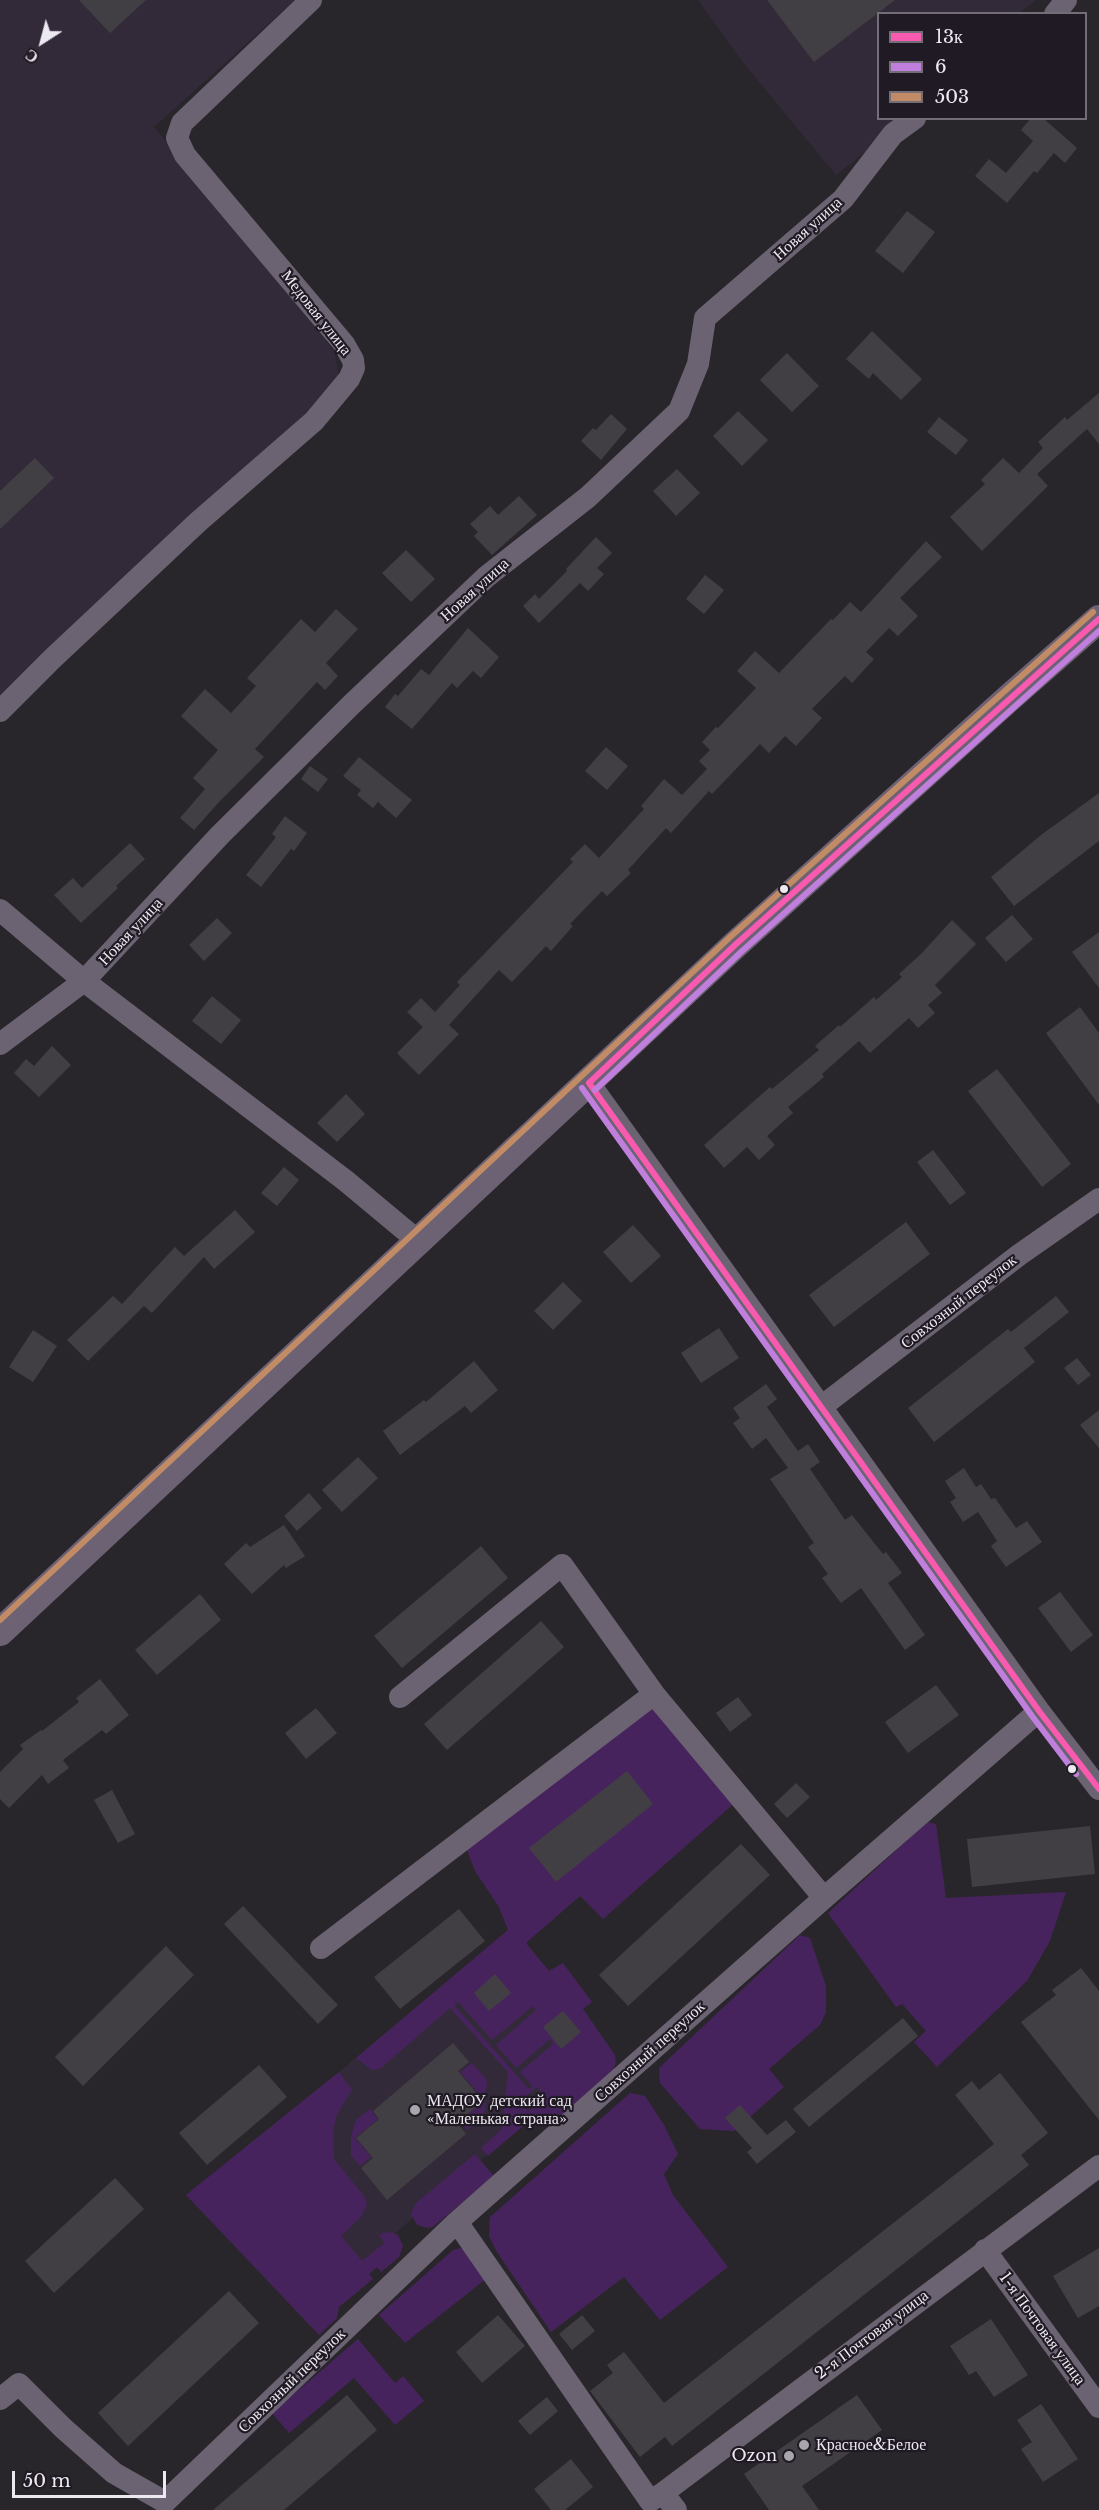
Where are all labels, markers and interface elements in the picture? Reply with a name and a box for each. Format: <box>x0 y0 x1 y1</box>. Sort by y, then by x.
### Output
north arrow <box>12 12 72 72</box>
legend <box>877 12 1087 120</box>
text: 13к <box>935 26 963 48</box>
text: С <box>21 45 42 68</box>
text: 6 <box>935 56 947 78</box>
text: 503 <box>935 86 969 108</box>
street label: Новая улица <box>770 193 846 265</box>
street label: Медовая улица <box>277 267 355 359</box>
street label: Новая улица <box>437 554 513 626</box>
unlabelled marker <box>778 883 790 895</box>
street label: Новая улица <box>95 894 167 970</box>
street label: Совхозный переулок <box>897 1251 1021 1353</box>
unlabelled marker <box>1066 1763 1078 1775</box>
street label: Совхозный переулок <box>591 1997 709 2107</box>
place label: МАДОУ детский сад «Маленькая страна» <box>427 2091 572 2129</box>
marker: МАДОУ детский сад «Маленькая страна» <box>408 2103 422 2117</box>
street label: 1-я Почтовая улица <box>995 2269 1089 2389</box>
street label: 2-я Почтовая улица <box>811 2286 933 2384</box>
street label: Совхозный переулок <box>234 2325 350 2437</box>
place label: Красное&Белое <box>816 2435 926 2455</box>
marker: Красное&Белое <box>797 2438 811 2452</box>
place label: Ozon <box>732 2446 777 2466</box>
marker: Ozon <box>782 2449 796 2463</box>
scale bar <box>15 2459 170 2497</box>
text: 50 m <box>23 2470 71 2492</box>

